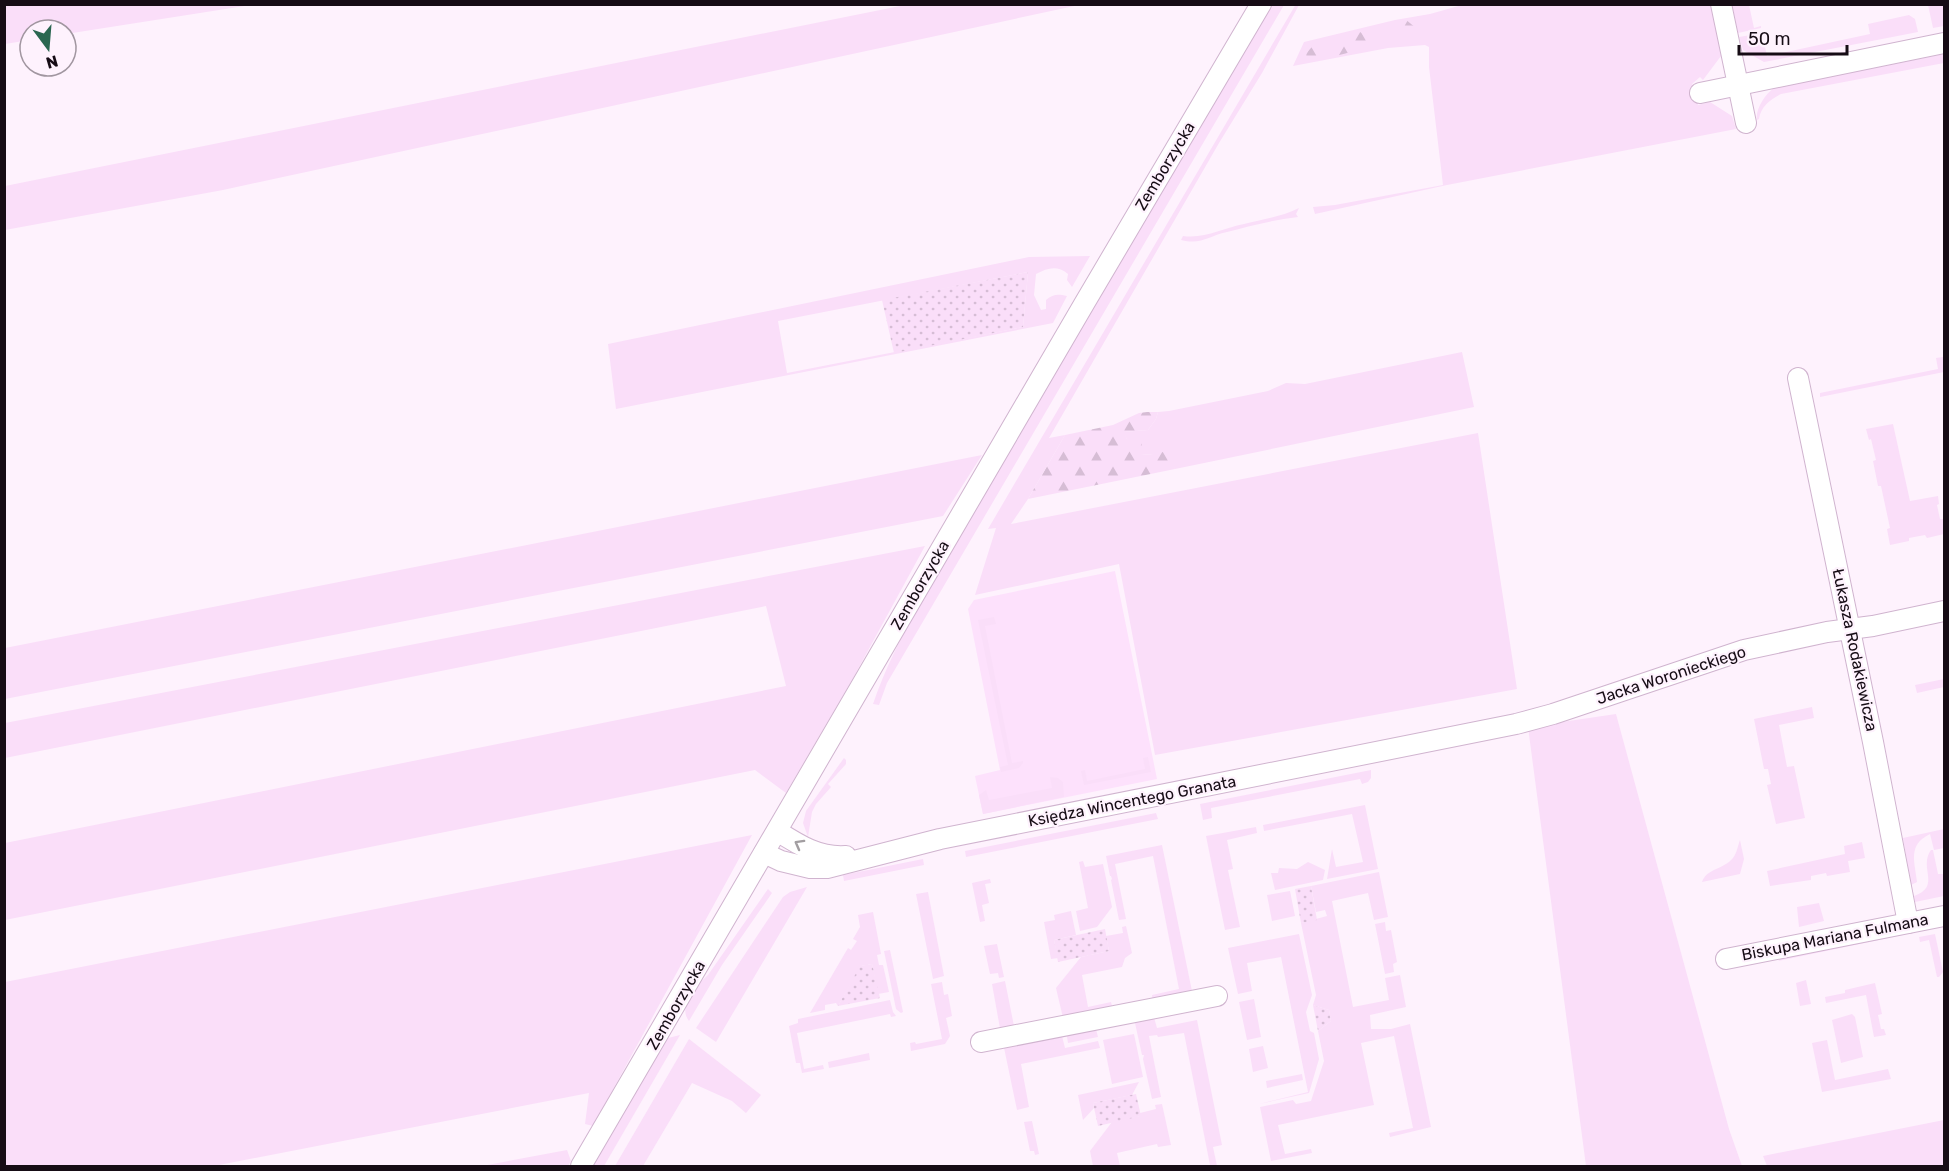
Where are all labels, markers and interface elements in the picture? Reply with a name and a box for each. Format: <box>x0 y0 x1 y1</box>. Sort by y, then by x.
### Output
north arrow <box>18 18 78 78</box>
scale bar <box>1739 18 1847 56</box>
text: 50 m <box>1748 28 1791 50</box>
text: N <box>44 51 60 73</box>
street label: Zemborzycka <box>1131 118 1199 214</box>
street label: Zemborzycka <box>887 537 953 633</box>
street label: Łukasza Rodakiewicza <box>1828 567 1882 733</box>
street label: Jacka Woronieckiego <box>1594 642 1748 708</box>
street label: Księdza Wincentego Granata <box>1026 771 1238 831</box>
one-way arrow <box>795 840 805 851</box>
street label: Biskupa Mariana Fulmana <box>1740 910 1930 964</box>
street label: Zemborzycka <box>643 957 709 1053</box>

